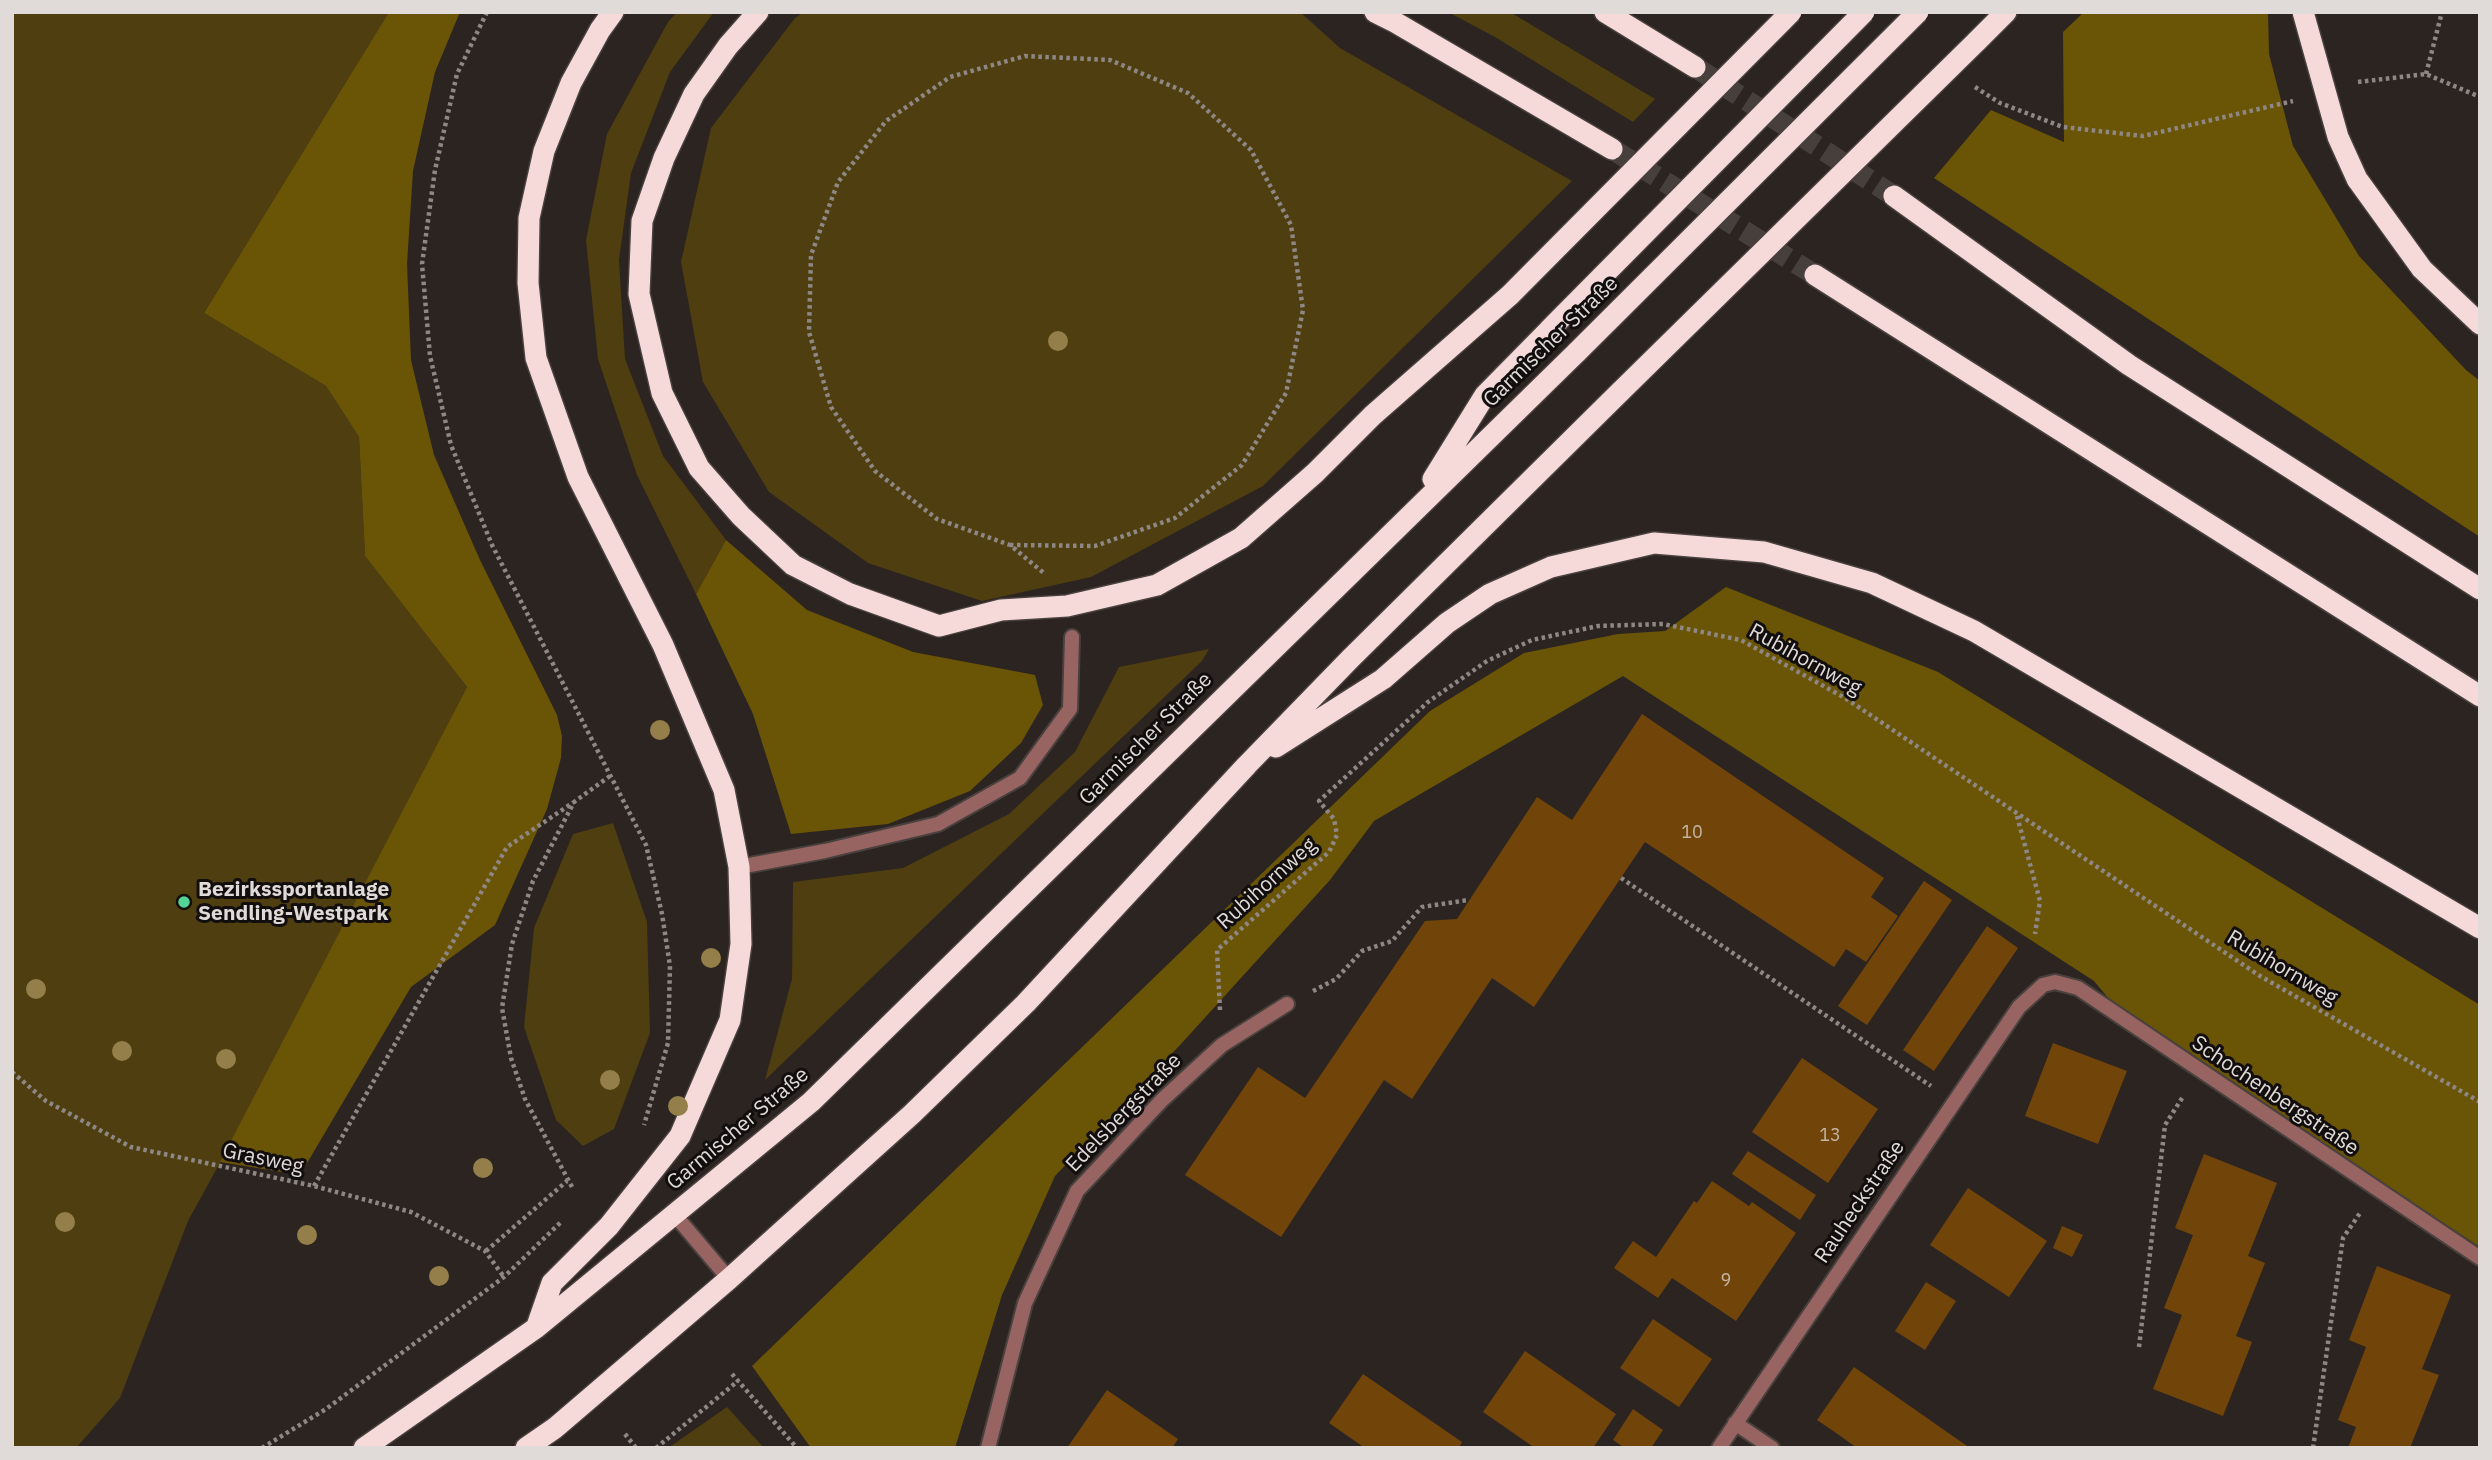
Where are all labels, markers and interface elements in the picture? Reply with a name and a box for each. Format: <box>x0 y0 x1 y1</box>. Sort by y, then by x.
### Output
street label: Garmischer Straße <box>1478 271 1624 413</box>
street label: Rubihornweg <box>1744 619 1866 701</box>
street label: Garmischer Straße <box>1074 667 1218 811</box>
house number: 10 <box>1681 822 1703 844</box>
street label: Rubihornweg <box>1212 833 1322 935</box>
place label: Bezirkssportanlage Sendling-Westpark <box>198 877 389 927</box>
marker: Bezirkssportanlage Sendling-Westpark <box>176 894 192 910</box>
street label: Rubihornweg <box>2222 925 2342 1011</box>
street label: Schochenbergstraße <box>2187 1031 2363 1161</box>
street label: Edelsbergstraße <box>1061 1049 1187 1177</box>
street label: Garmischer Straße <box>662 1062 814 1196</box>
house number: 13 <box>1819 1125 1841 1147</box>
street label: Rauheckstraße <box>1810 1136 1910 1268</box>
street label: Grasweg <box>220 1138 306 1180</box>
house number: 9 <box>1721 1270 1731 1292</box>

